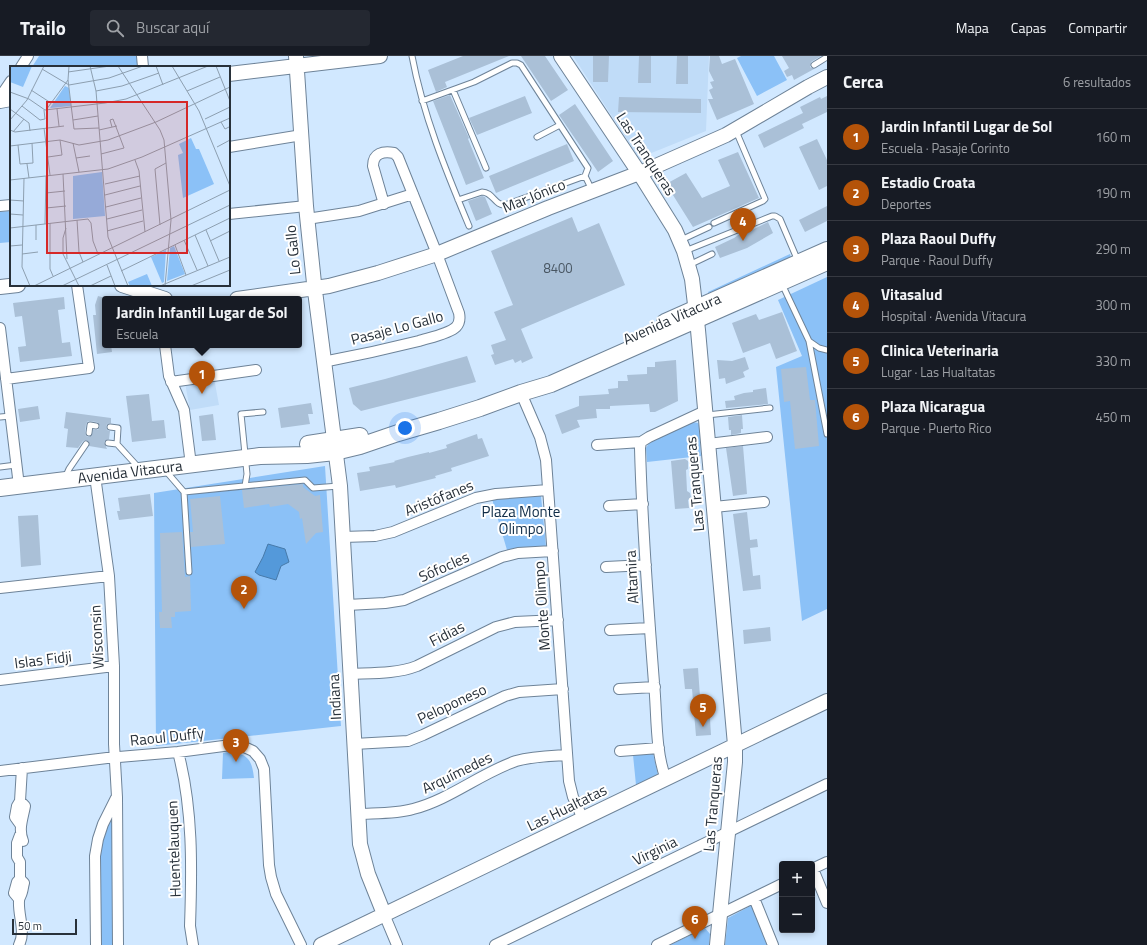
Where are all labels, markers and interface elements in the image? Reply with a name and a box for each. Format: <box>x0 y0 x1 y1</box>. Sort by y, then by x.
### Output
search box <box>90 10 370 46</box>
text: Trailo <box>20 13 66 42</box>
text: Buscar aquí <box>136 16 209 39</box>
icon: search <box>104 17 126 39</box>
text: Mapa <box>956 17 989 38</box>
text: Capas <box>1011 17 1046 38</box>
text: Compartir <box>1068 17 1127 38</box>
inset map <box>10 66 230 286</box>
text: Cerca <box>843 69 883 95</box>
text: 6 resultados <box>1063 72 1131 92</box>
street label: Las Tranqueras <box>611 107 682 200</box>
text: Jardin Infantil Lugar de Sol <box>881 115 1052 138</box>
text: 1 <box>852 127 860 147</box>
text: 160 m <box>1095 127 1131 147</box>
text: Escuela · Pasaje Corinto <box>881 138 1010 158</box>
text: Estadio Croata <box>881 171 975 194</box>
street label: Mar Jónico <box>499 172 569 219</box>
text: 2 <box>852 183 860 203</box>
text: 190 m <box>1095 183 1131 203</box>
text: Deportes <box>881 194 931 214</box>
pin: 4 <box>730 208 756 241</box>
street label: Lo Gallo <box>278 224 307 276</box>
text: Plaza Raoul Duffy <box>881 227 996 250</box>
text: 3 <box>852 239 860 259</box>
text: 290 m <box>1095 239 1131 259</box>
text: Parque · Raoul Duffy <box>881 250 993 270</box>
house number: 8400 <box>543 258 573 278</box>
text: Vitasalud <box>881 283 942 306</box>
street label: Avenida Vitacura <box>619 286 725 350</box>
text: 4 <box>852 295 860 315</box>
text: 300 m <box>1095 295 1131 315</box>
popup <box>102 296 302 348</box>
text: Jardin Infantil Lugar de Sol <box>116 301 288 324</box>
street label: Pasaje Lo Gallo <box>348 304 446 351</box>
text: Hospital · Avenida Vitacura <box>881 306 1026 326</box>
text: Escuela <box>116 324 158 344</box>
text: Clinica Veterinaria <box>881 339 999 362</box>
text: 5 <box>852 351 860 371</box>
text: 330 m <box>1095 351 1131 371</box>
pin: 1 <box>189 361 215 394</box>
text: Lugar · Las Hualtatas <box>881 362 995 382</box>
text: Plaza Nicaragua <box>881 395 985 418</box>
text: 6 <box>852 407 860 427</box>
text: 450 m <box>1095 407 1131 427</box>
your location <box>395 418 415 438</box>
text: Parque · Puerto Rico <box>881 418 992 438</box>
street label: Las Tranqueras <box>679 435 710 533</box>
street label: Avenida Vitacura <box>76 454 184 489</box>
street label: Aristófanes <box>401 473 477 522</box>
park label: Plaza Monte Olimpo <box>482 500 560 540</box>
street label: Sófocles <box>415 545 473 588</box>
street label: Altamira <box>619 549 644 604</box>
street label: Monte Olimpo <box>527 560 556 652</box>
pin: 2 <box>231 576 257 609</box>
street label: Wisconsin <box>83 604 110 670</box>
street label: Fidias <box>425 615 468 652</box>
street label: Islas Fidji <box>13 645 73 674</box>
street label: Indiana <box>322 673 347 721</box>
street label: Peloponeso <box>413 677 490 730</box>
pin: 5 <box>690 694 716 727</box>
street label: Raoul Duffy <box>129 721 205 752</box>
pin: 3 <box>223 729 249 762</box>
street label: Arquímedes <box>418 746 496 799</box>
street label: Las Tranqueras <box>697 755 728 853</box>
street label: Las Hualtatas <box>523 778 611 837</box>
street label: Huentelauquen <box>160 800 187 898</box>
street label: Virginia <box>629 830 681 871</box>
map controls <box>779 861 815 933</box>
button: + <box>779 861 815 897</box>
button: − <box>779 897 815 933</box>
pin: 6 <box>682 906 708 939</box>
scale bar <box>12 917 77 936</box>
text: 50 m <box>18 918 42 934</box>

